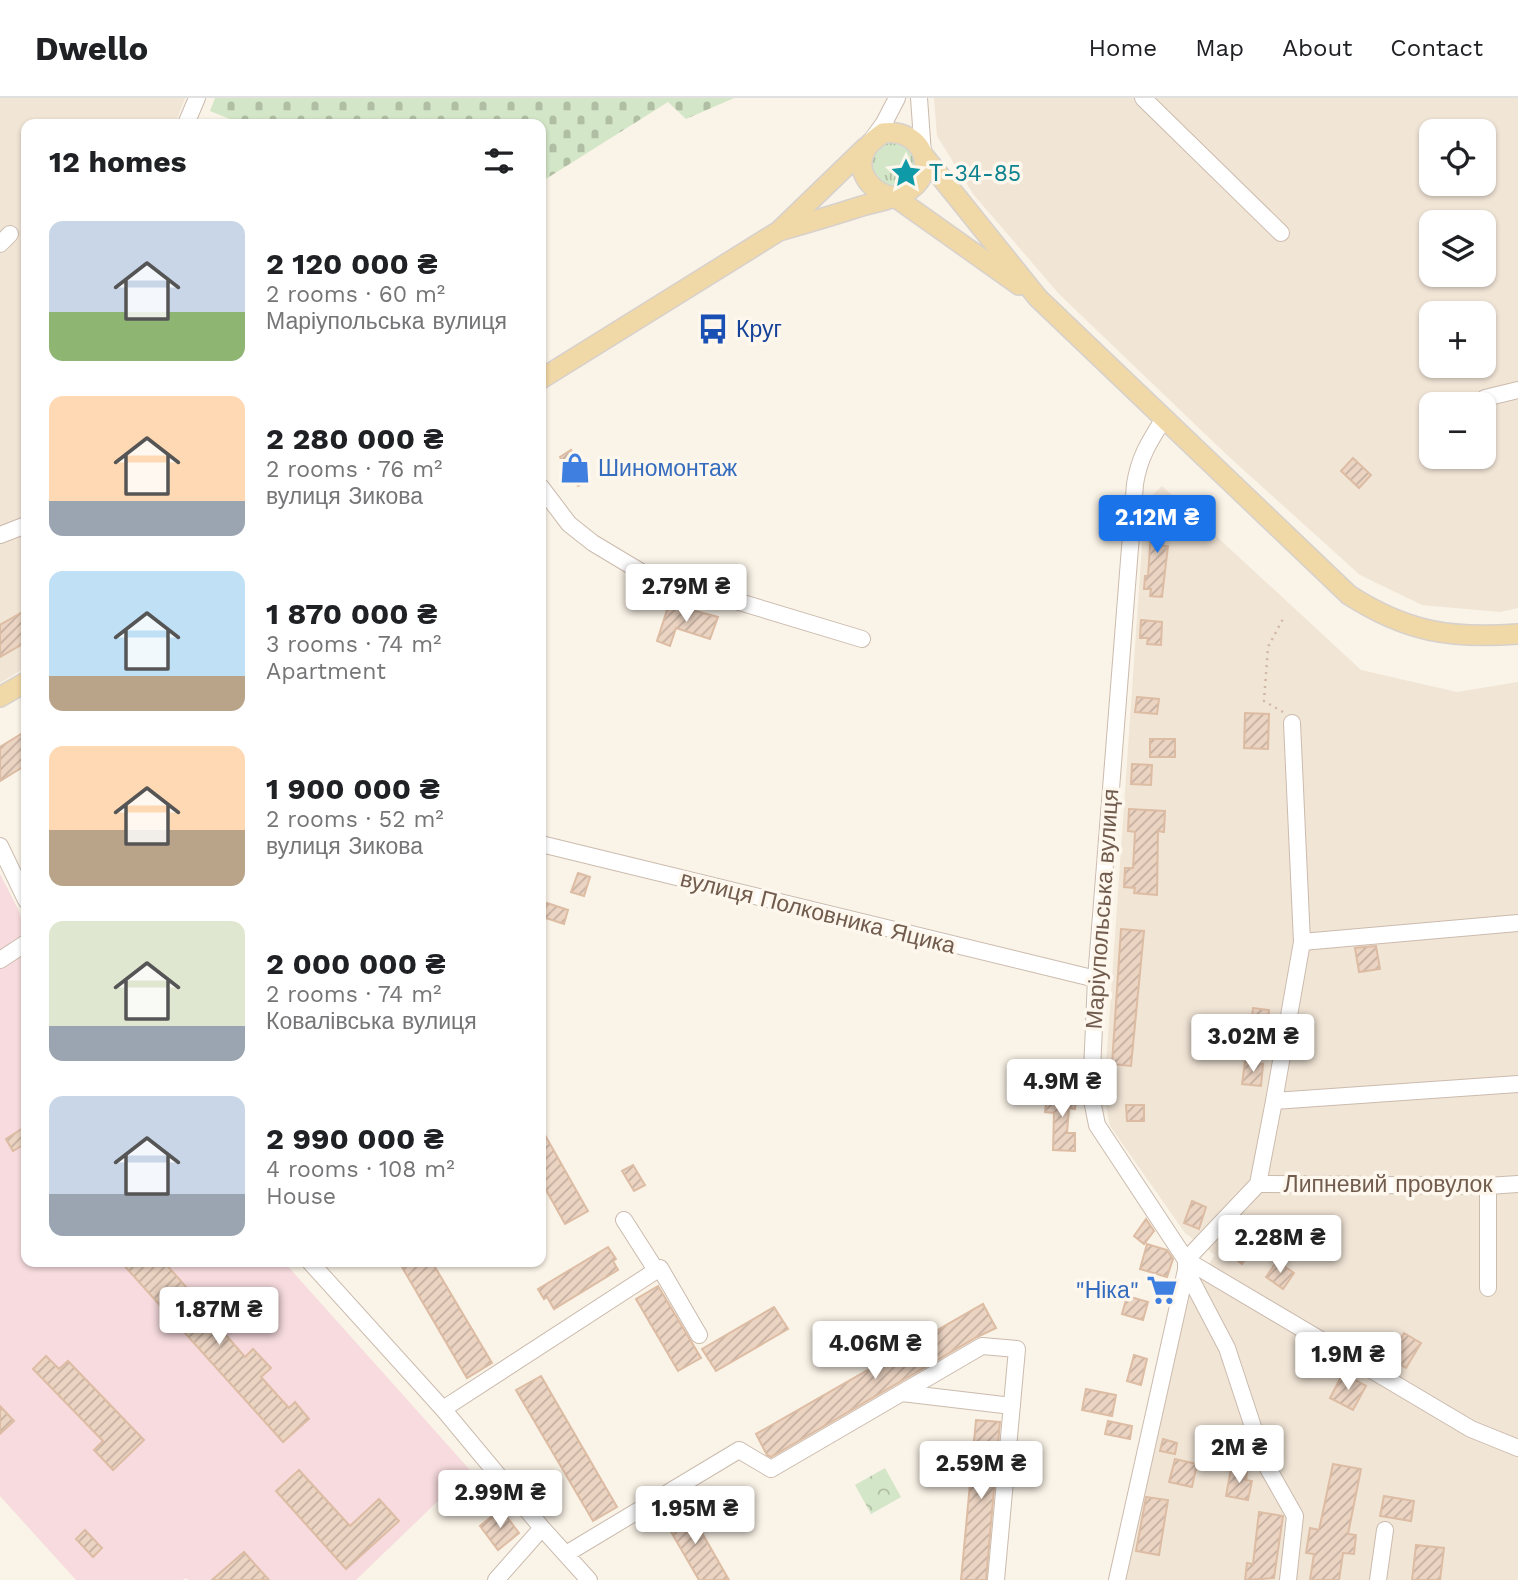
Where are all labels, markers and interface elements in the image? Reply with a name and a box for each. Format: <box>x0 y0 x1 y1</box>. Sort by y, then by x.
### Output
text: Dwello <box>35 29 148 68</box>
text: Home <box>1089 34 1157 62</box>
text: Map <box>1195 34 1244 62</box>
text: About <box>1282 34 1352 62</box>
text: Contact <box>1390 34 1483 62</box>
map controls <box>1419 119 1496 469</box>
button: locate <box>1419 119 1496 196</box>
icon: filters <box>480 142 518 180</box>
text: 12 homes <box>49 144 187 179</box>
place icon: Т-34-85 <box>889 156 923 190</box>
place label: Т-34-85 <box>929 160 1021 187</box>
button: layers <box>1419 210 1496 287</box>
text: 2 120 000 ₴ <box>266 246 437 281</box>
icon: home <box>105 249 189 333</box>
text: 2 rooms · 60 m² <box>266 281 445 308</box>
button: + <box>1419 301 1496 378</box>
text: Маріупольська вулиця <box>266 308 507 335</box>
bus stop icon: Круг <box>696 312 730 346</box>
place label: Круг <box>736 316 782 343</box>
button: − <box>1419 392 1496 469</box>
text: 2 280 000 ₴ <box>266 421 444 456</box>
icon: home <box>105 424 189 508</box>
shop icon: Шиномонтаж <box>558 451 592 485</box>
place label: Шиномонтаж <box>598 455 738 482</box>
text: 2 rooms · 76 m² <box>266 456 442 483</box>
text: вулиця Зикова <box>266 483 423 510</box>
pin: 2.12M ₴ <box>1092 496 1222 555</box>
text: 2.12M ₴ <box>1115 504 1199 531</box>
pin: 2.79M ₴ <box>621 564 751 624</box>
text: 2.79M ₴ <box>642 573 730 600</box>
text: 1 870 000 ₴ <box>266 596 437 631</box>
icon: home <box>105 599 189 683</box>
text: 3 rooms · 74 m² <box>266 631 441 658</box>
text: Apartment <box>266 658 386 685</box>
text: 1 900 000 ₴ <box>266 771 440 806</box>
icon: home <box>105 774 189 858</box>
street label: Маріупольська вулиця <box>1081 788 1124 1030</box>
text: 2 rooms · 52 m² <box>266 806 444 833</box>
text: вулиця Зикова <box>266 833 423 860</box>
street label: вулиця Полковника Яцика <box>677 865 959 960</box>
text: 2 000 000 ₴ <box>266 946 446 981</box>
icon: home <box>105 949 189 1033</box>
text: 2 rooms · 74 m² <box>266 981 441 1008</box>
text: Ковалівська вулиця <box>266 1008 477 1035</box>
pin: 3.02M ₴ <box>1188 1014 1318 1074</box>
text: 3.02M ₴ <box>1207 1023 1299 1050</box>
pin: 4.9M ₴ <box>1005 1060 1119 1119</box>
text: 4.9M ₴ <box>1023 1068 1101 1095</box>
text: 2 990 000 ₴ <box>266 1121 444 1156</box>
icon: home <box>105 1124 189 1208</box>
text: 4 rooms · 108 m² <box>266 1156 455 1183</box>
street label: Липневий провулок <box>1284 1171 1493 1198</box>
text: House <box>266 1183 336 1210</box>
pin: 2.28M ₴ <box>1215 1216 1345 1275</box>
text: 2.28M ₴ <box>1234 1224 1326 1251</box>
supermarket icon: "Ніка" <box>1145 1273 1179 1307</box>
place label: "Ніка" <box>1075 1277 1139 1304</box>
pin: 1.87M ₴ <box>154 1288 284 1347</box>
text: 1.87M ₴ <box>175 1296 263 1323</box>
pin: 4.06M ₴ <box>810 1322 940 1381</box>
text: 4.06M ₴ <box>828 1330 922 1357</box>
pin: 1.9M ₴ <box>1291 1332 1405 1392</box>
text: 1.9M ₴ <box>1311 1341 1385 1368</box>
pin: 2M ₴ <box>1198 1426 1280 1485</box>
text: 2M ₴ <box>1211 1434 1267 1461</box>
pin: 2.59M ₴ <box>916 1442 1046 1501</box>
text: 2.59M ₴ <box>936 1450 1026 1477</box>
pin: 2.99M ₴ <box>435 1470 565 1530</box>
text: 2.99M ₴ <box>454 1479 546 1506</box>
pin: 1.95M ₴ <box>630 1486 760 1546</box>
text: 1.95M ₴ <box>652 1495 738 1522</box>

